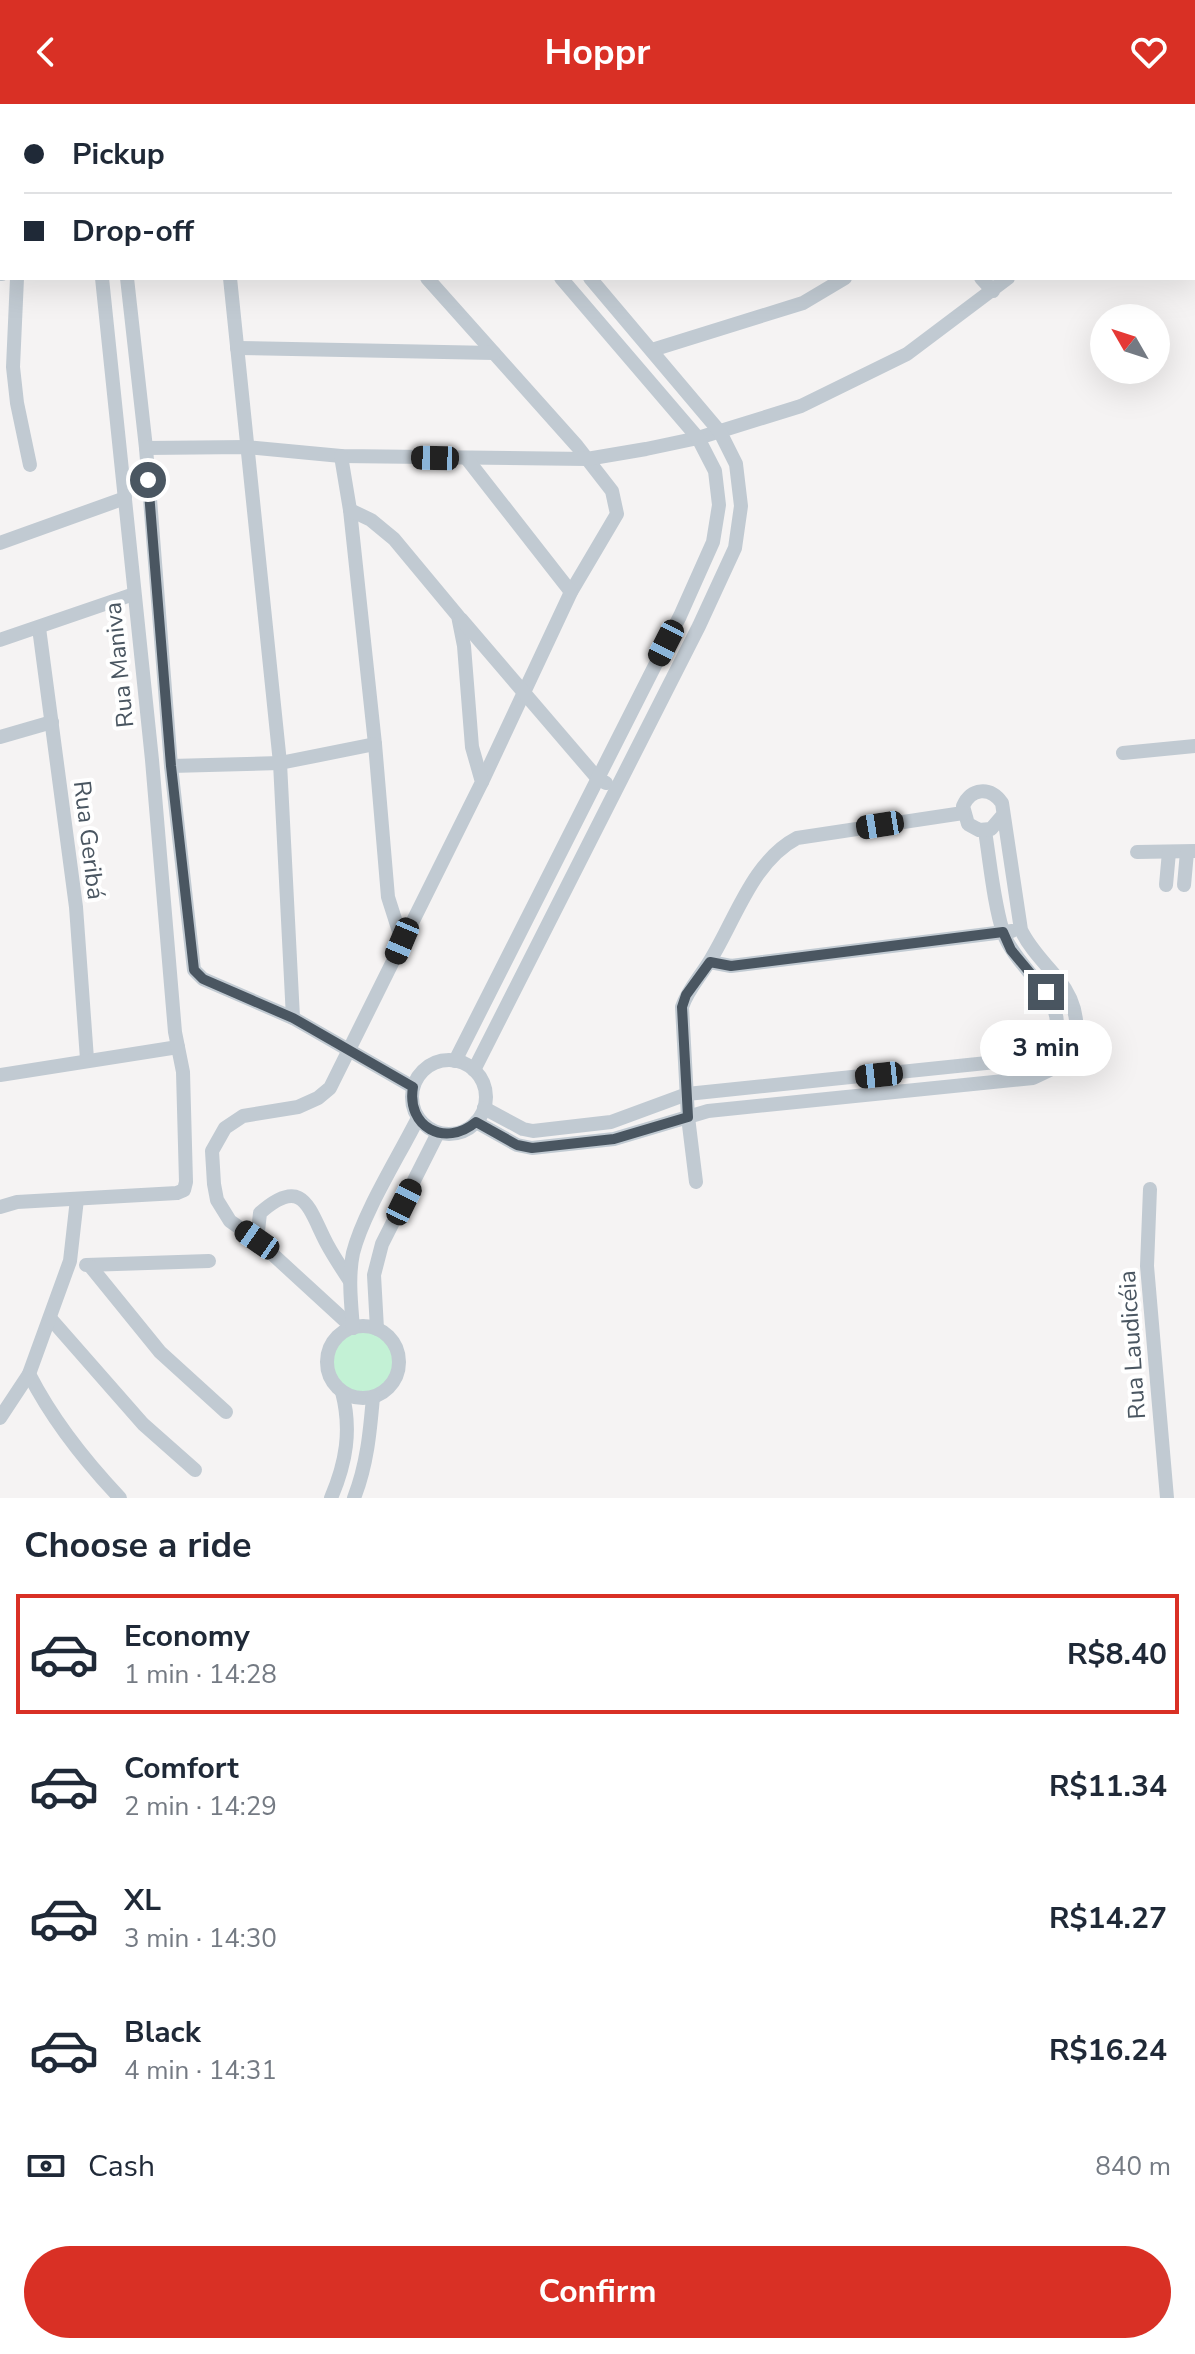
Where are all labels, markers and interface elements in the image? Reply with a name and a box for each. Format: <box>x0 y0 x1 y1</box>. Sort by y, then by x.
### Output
text: Hoppr <box>545 28 650 77</box>
icon: back <box>24 30 68 74</box>
icon: heart <box>1127 30 1171 74</box>
text: Pickup <box>72 134 165 175</box>
text: Drop-off <box>72 211 194 252</box>
north arrow <box>1090 304 1170 384</box>
map controls <box>1090 304 1170 384</box>
car <box>411 446 459 470</box>
route start <box>130 462 166 498</box>
street label: Rua Maniva <box>97 601 141 729</box>
car <box>644 616 688 670</box>
street label: Rua Geribá <box>66 779 112 901</box>
car <box>854 809 906 841</box>
car <box>382 914 422 968</box>
route end <box>1028 974 1064 1010</box>
callout: 3 min <box>980 1020 1112 1076</box>
text: 3 min <box>1012 1030 1080 1065</box>
car <box>854 1061 904 1089</box>
car <box>383 1175 425 1229</box>
car <box>230 1216 284 1264</box>
street label: Rua Laudicéia <box>1111 1270 1153 1420</box>
text: Choose a ride <box>24 1521 252 1570</box>
text: Economy <box>124 1616 250 1657</box>
icon: car <box>28 1618 100 1690</box>
text: R$8.40 <box>1067 1634 1167 1675</box>
text: 1 min · 14:28 <box>124 1657 277 1692</box>
text: Comfort <box>124 1748 239 1789</box>
icon: car <box>28 1750 100 1822</box>
text: R$11.34 <box>1049 1766 1167 1807</box>
text: 2 min · 14:29 <box>124 1789 277 1824</box>
text: XL <box>124 1880 161 1921</box>
icon: car <box>28 1882 100 1954</box>
text: R$14.27 <box>1049 1898 1167 1939</box>
text: 3 min · 14:30 <box>124 1921 277 1956</box>
text: Black <box>124 2012 201 2053</box>
icon: car <box>28 2014 100 2086</box>
text: R$16.24 <box>1049 2030 1167 2071</box>
text: 4 min · 14:31 <box>124 2053 277 2088</box>
icon: cash <box>24 2144 68 2188</box>
text: Cash <box>88 2146 155 2187</box>
text: 840 m <box>1095 2149 1171 2184</box>
button: Confirm <box>24 2246 1171 2338</box>

